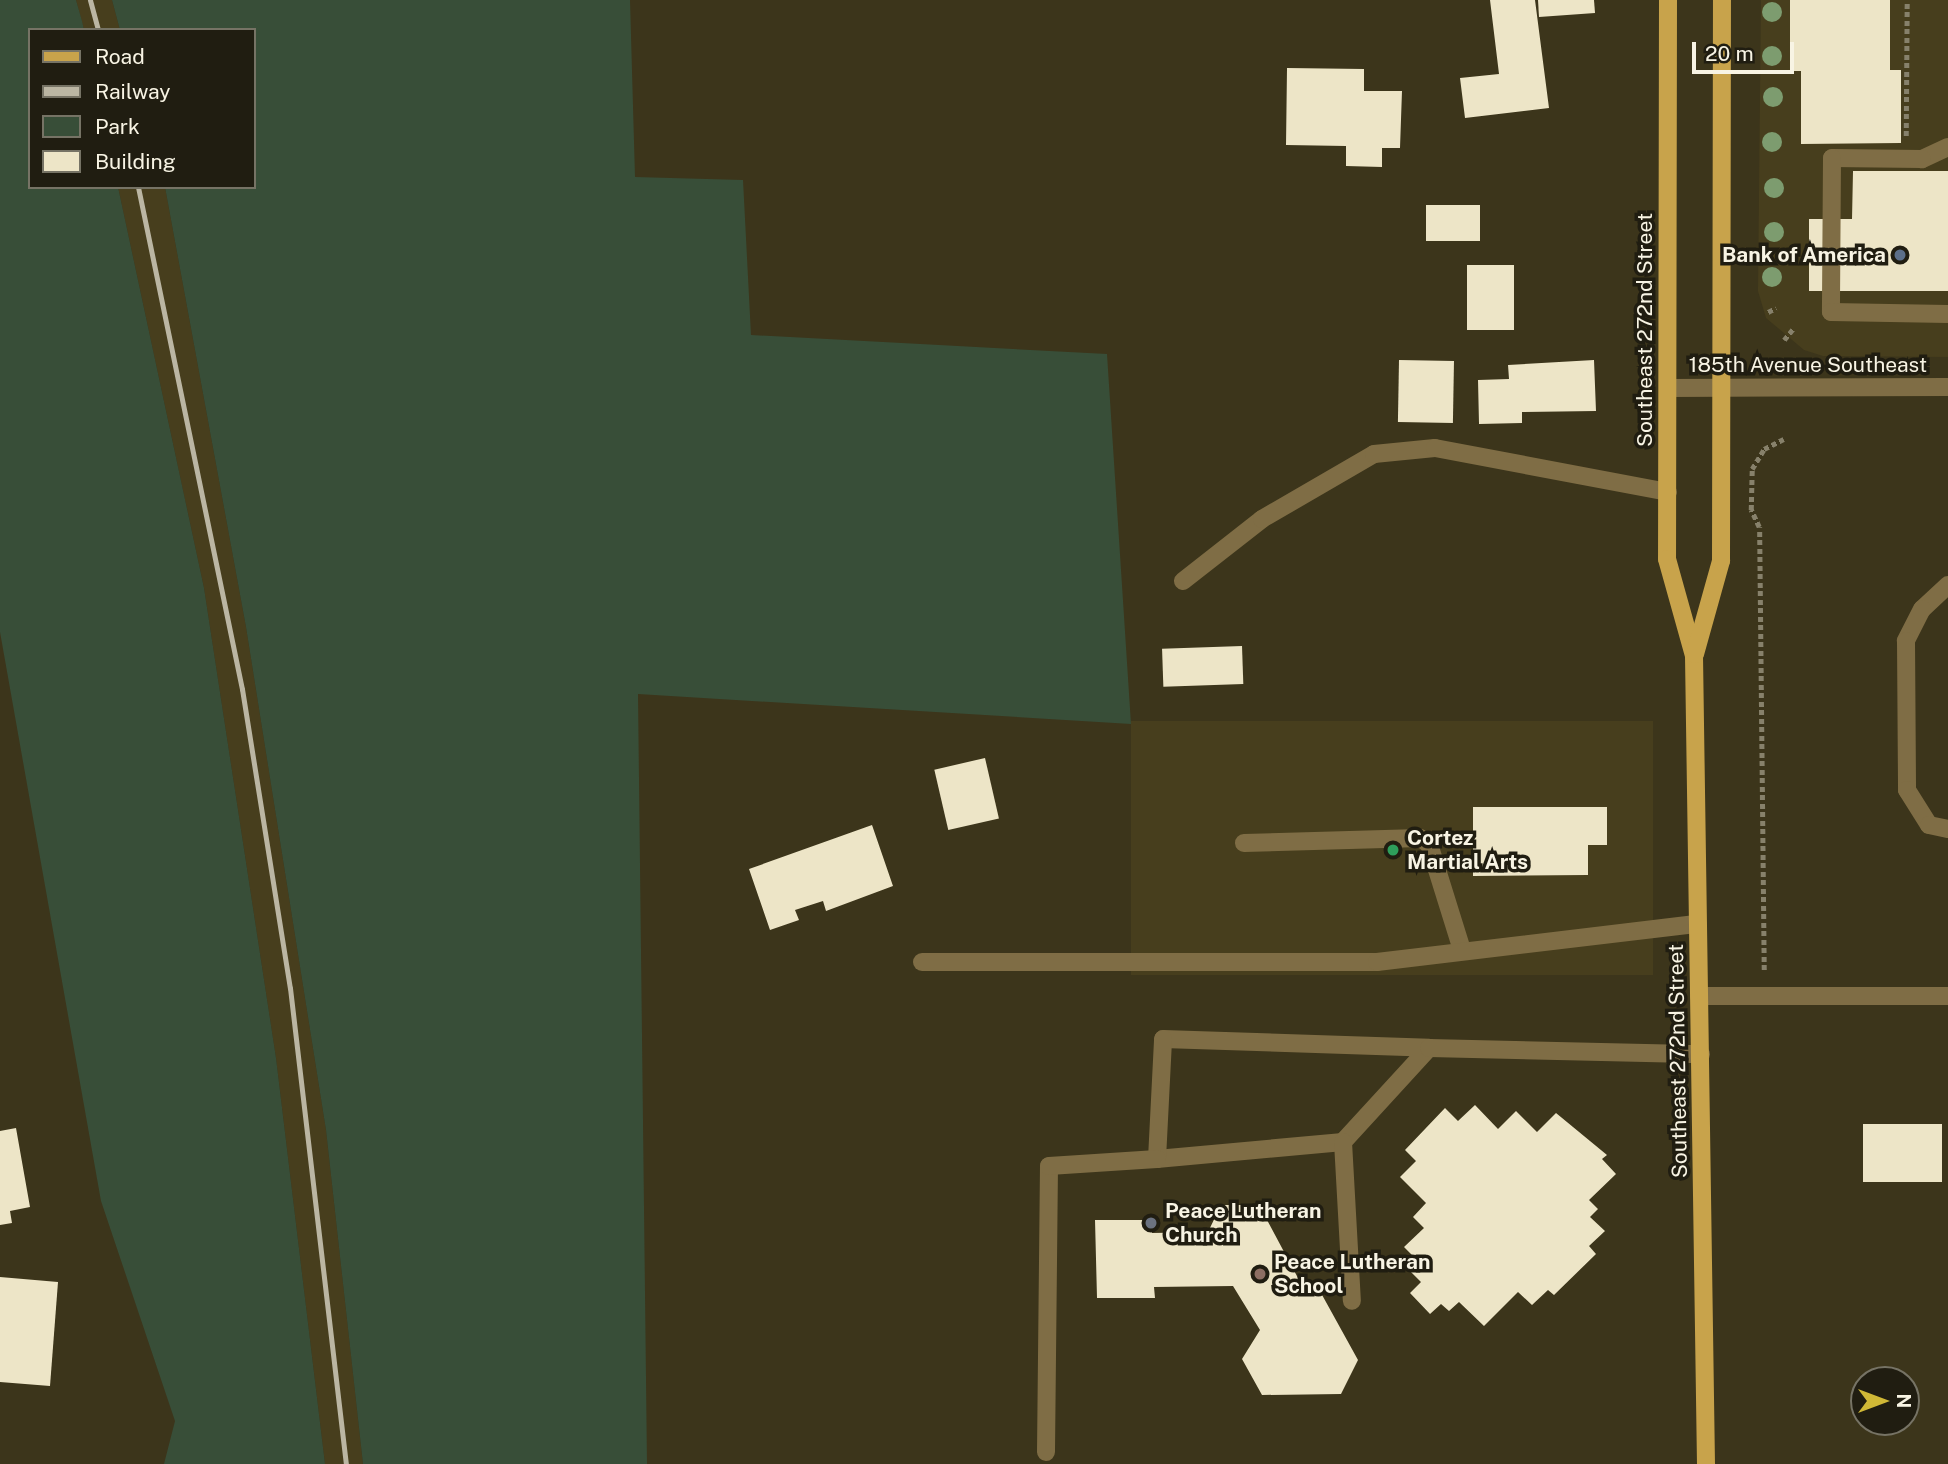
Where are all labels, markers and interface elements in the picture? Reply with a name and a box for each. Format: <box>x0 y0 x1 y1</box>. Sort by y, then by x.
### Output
legend <box>28 28 256 189</box>
scale bar <box>1696 28 1798 72</box>
text: 20 m <box>1705 41 1754 66</box>
text: Road <box>95 44 145 69</box>
text: Railway <box>95 79 171 104</box>
text: Park <box>95 114 140 139</box>
text: Building <box>95 149 176 174</box>
street label: Southeast 272nd Street <box>1632 213 1658 447</box>
place label: Bank of America <box>1722 242 1886 268</box>
marker: Bank of America <box>1892 247 1908 263</box>
street label: 185th Avenue Southeast <box>1689 352 1927 378</box>
place label: Cortez Martial Arts <box>1407 825 1528 875</box>
marker: Cortez Martial Arts <box>1385 842 1401 858</box>
street label: Southeast 272nd Street <box>1663 944 1693 1178</box>
place label: Peace Lutheran Church <box>1165 1198 1321 1248</box>
marker: Peace Lutheran Church <box>1143 1215 1159 1231</box>
place label: Peace Lutheran School <box>1274 1249 1430 1299</box>
marker: Peace Lutheran School <box>1252 1266 1268 1282</box>
north arrow <box>1850 1366 1920 1436</box>
text: N <box>1893 1394 1915 1408</box>

